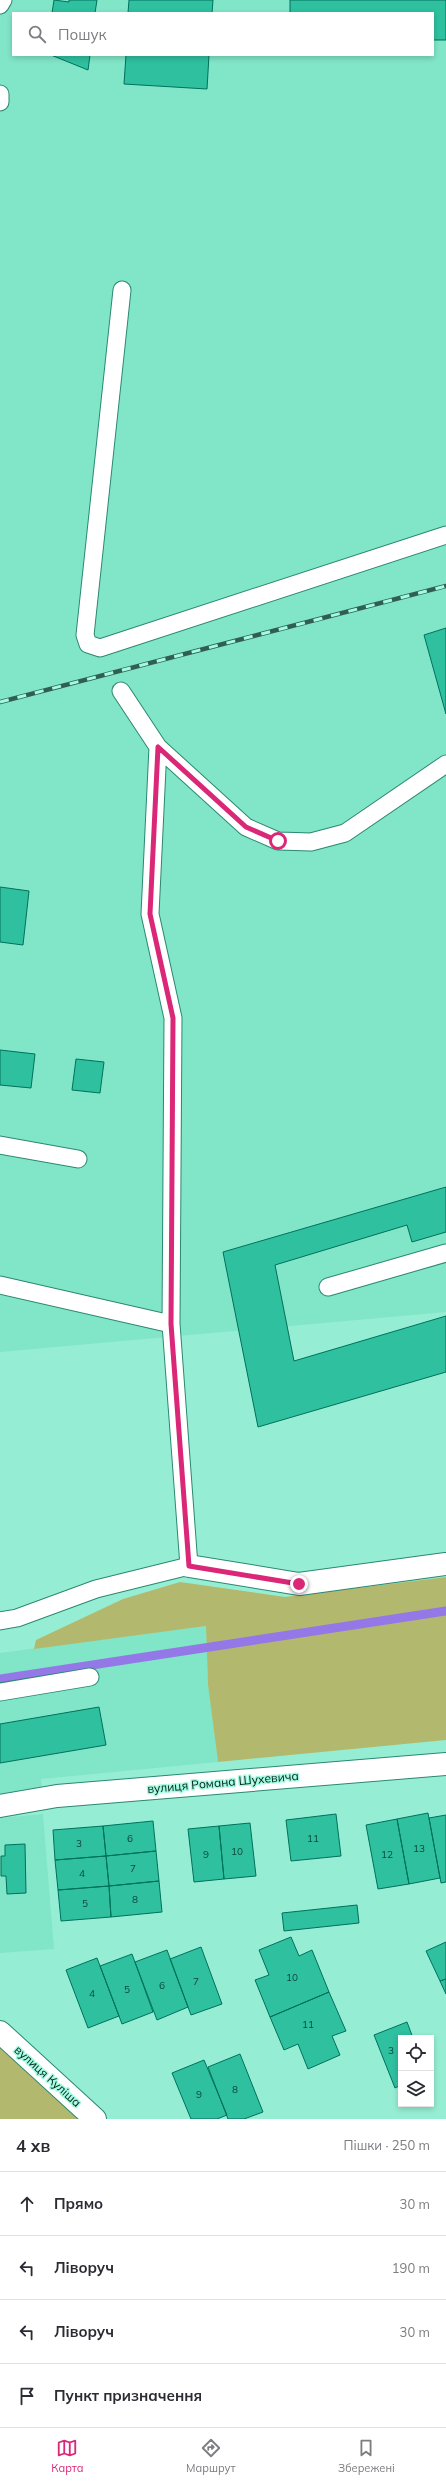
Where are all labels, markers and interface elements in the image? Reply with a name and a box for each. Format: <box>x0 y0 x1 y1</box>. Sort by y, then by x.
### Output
search box <box>12 12 434 56</box>
icon: search <box>26 23 48 45</box>
text: Пошук <box>58 25 107 44</box>
route start <box>269 832 287 850</box>
route end <box>290 1575 308 1593</box>
street label: вулиця Романа Шухевича <box>147 1768 299 1796</box>
house number: 6 <box>127 1832 133 1845</box>
house number: 11 <box>307 1832 319 1845</box>
house number: 3 <box>76 1837 82 1850</box>
house number: 13 <box>413 1842 425 1855</box>
house number: 10 <box>231 1845 243 1858</box>
house number: 9 <box>203 1848 209 1861</box>
house number: 12 <box>381 1848 393 1861</box>
house number: 7 <box>130 1862 136 1875</box>
house number: 4 <box>79 1867 85 1880</box>
house number: 8 <box>132 1893 138 1906</box>
house number: 5 <box>82 1897 88 1910</box>
house number: 10 <box>286 1971 298 1984</box>
house number: 7 <box>193 1975 199 1988</box>
house number: 6 <box>159 1979 165 1992</box>
house number: 5 <box>124 1983 130 1996</box>
house number: 4 <box>89 1987 95 2000</box>
house number: 11 <box>302 2018 314 2031</box>
map controls <box>398 2035 434 2107</box>
button: locate <box>398 2035 434 2071</box>
street label: вулиця Куліша <box>11 2042 85 2110</box>
house number: 3 <box>388 2044 394 2057</box>
button: layers <box>398 2071 434 2107</box>
house number: 8 <box>232 2083 238 2096</box>
house number: 9 <box>196 2088 202 2101</box>
text: 4 хв <box>16 2135 50 2156</box>
text: Пішки · 250 m <box>343 2137 430 2153</box>
icon: ahead <box>16 2193 38 2215</box>
text: Прямо <box>54 2194 103 2213</box>
text: 30 m <box>400 2196 430 2212</box>
icon: left <box>16 2257 38 2279</box>
text: Ліворуч <box>54 2258 114 2277</box>
text: 190 m <box>392 2260 430 2276</box>
icon: left <box>16 2321 38 2343</box>
text: Ліворуч <box>54 2322 114 2341</box>
text: 30 m <box>400 2324 430 2340</box>
icon: arrive <box>16 2385 38 2407</box>
text: Пункт призначення <box>54 2386 202 2405</box>
tab: Карта <box>51 2437 84 2475</box>
tab: Маршрут <box>186 2437 236 2475</box>
tab: Збережені <box>338 2437 395 2475</box>

